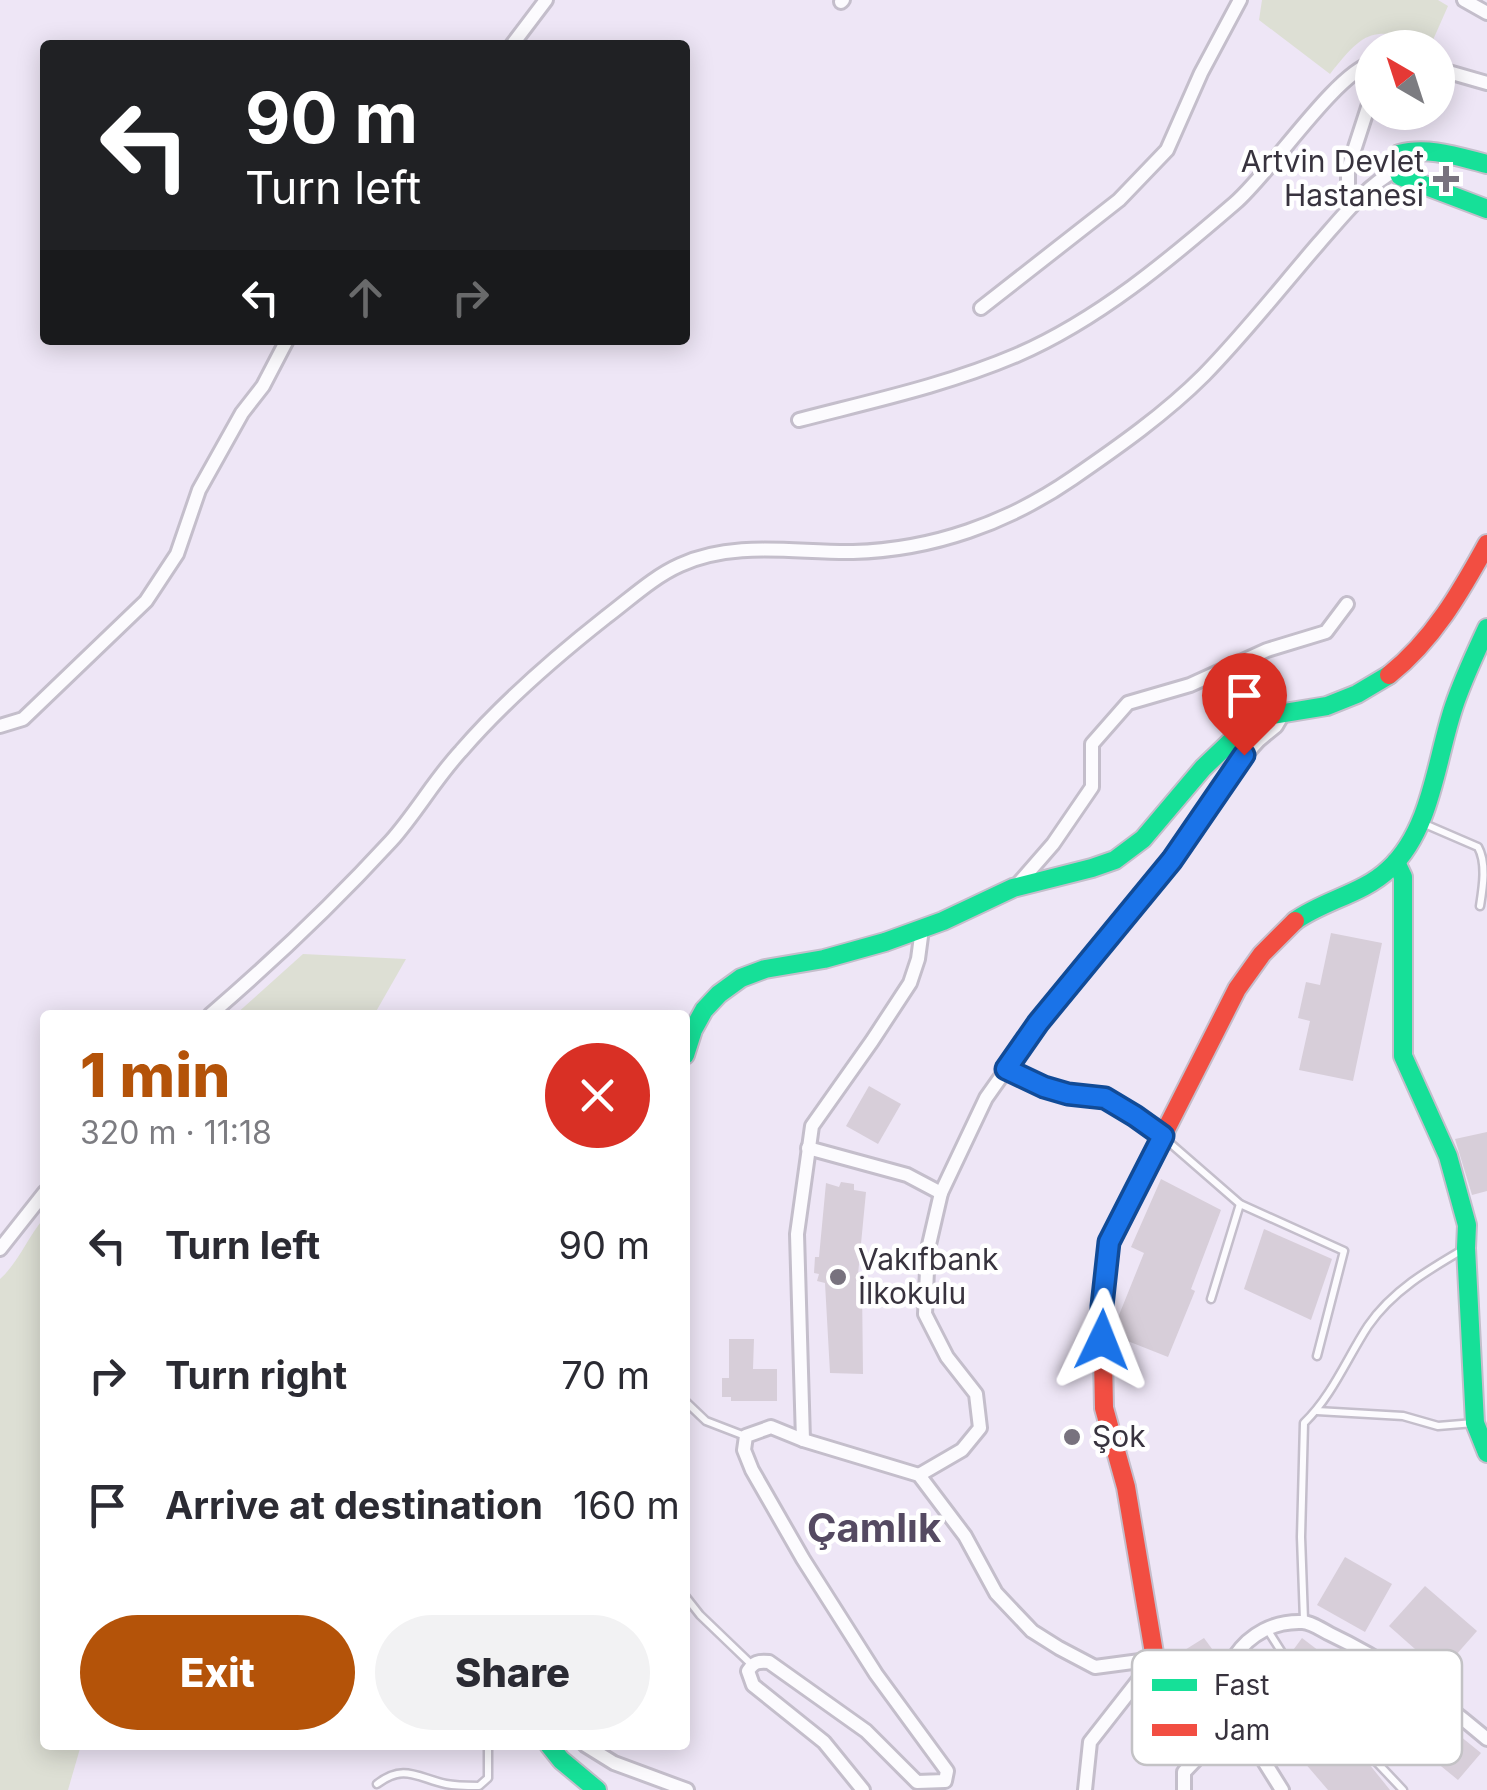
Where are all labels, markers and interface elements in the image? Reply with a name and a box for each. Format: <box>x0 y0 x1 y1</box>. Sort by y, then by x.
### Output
north arrow <box>1355 30 1455 130</box>
map controls <box>1355 30 1455 130</box>
text: 90 m <box>245 75 418 160</box>
icon: left <box>80 80 210 210</box>
place label: Artvin Devlet Hastanesi <box>1241 143 1424 213</box>
text: Turn left <box>245 160 421 215</box>
marker: Artvin Devlet Hastanesi <box>1433 166 1459 192</box>
icon: left <box>233 270 288 325</box>
icon: ahead <box>338 270 393 325</box>
icon: right <box>443 270 498 325</box>
pin <box>1202 653 1287 756</box>
icon: arrive <box>1217 668 1272 723</box>
text: 1 min <box>80 1039 230 1111</box>
button: close <box>545 1043 650 1148</box>
text: 320 m · 11:18 <box>80 1113 272 1152</box>
icon: left <box>80 1218 135 1273</box>
text: Turn left <box>165 1222 320 1268</box>
text: 90 m <box>558 1222 650 1268</box>
place label: Vakıfbank İlkokulu <box>858 1241 999 1311</box>
marker: Vakıfbank İlkokulu <box>827 1266 849 1288</box>
position arrow <box>1050 1288 1154 1392</box>
icon: right <box>80 1348 135 1403</box>
text: Turn right <box>165 1352 347 1398</box>
text: 70 m <box>561 1352 650 1398</box>
place label: Şok <box>1092 1418 1146 1454</box>
marker: Şok <box>1061 1426 1083 1448</box>
icon: arrive <box>80 1478 135 1533</box>
text: Arrive at destination <box>165 1482 543 1528</box>
text: 160 m <box>573 1482 680 1528</box>
district label: Çamlık <box>807 1503 942 1552</box>
button: Exit <box>80 1615 355 1730</box>
button: Share <box>375 1615 650 1730</box>
legend <box>1132 1650 1462 1765</box>
text: Fast <box>1214 1668 1270 1702</box>
text: Jam <box>1214 1713 1270 1747</box>

